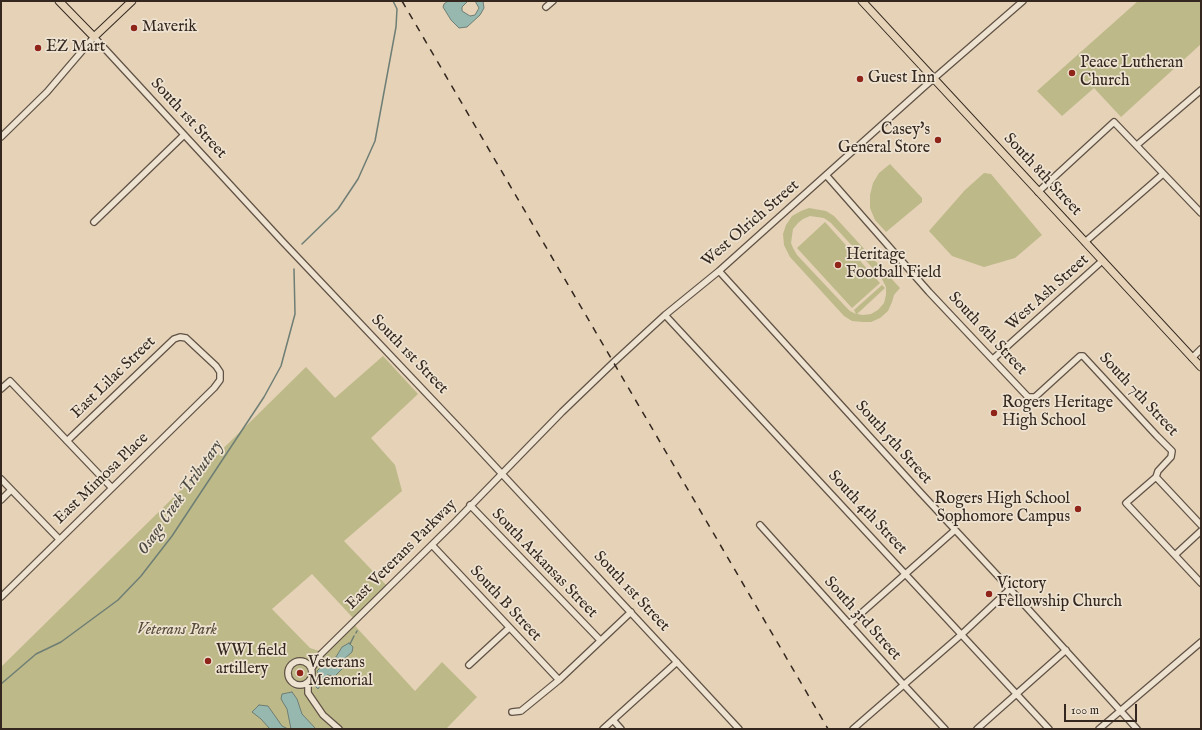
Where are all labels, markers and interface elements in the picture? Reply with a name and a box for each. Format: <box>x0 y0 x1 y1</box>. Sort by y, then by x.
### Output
place label: Maverik <box>142 18 197 38</box>
marker: Maverik <box>129 23 139 33</box>
place label: EZ Mart <box>46 38 105 58</box>
marker: EZ Mart <box>33 43 43 53</box>
place label: Peace Lutheran Church <box>1080 54 1183 92</box>
marker: Peace Lutheran Church <box>1067 68 1077 78</box>
place label: Guest Inn <box>868 69 935 89</box>
marker: Guest Inn <box>855 74 865 84</box>
street label: South 1st Street <box>146 75 230 163</box>
place label: Casey's General Store <box>838 121 930 159</box>
street label: South 8th Street <box>999 130 1085 220</box>
marker: Casey's General Store <box>933 135 943 145</box>
street label: West Olrich Street <box>698 176 804 272</box>
place label: Heritage Football Field <box>846 246 941 284</box>
street label: West Ash Street <box>1003 251 1093 335</box>
marker: Heritage Football Field <box>833 260 843 270</box>
street label: South 6th Street <box>944 288 1030 380</box>
street label: South 1st Street <box>366 311 452 399</box>
street label: East Lilac Street <box>68 333 160 423</box>
street label: South 7th Street <box>1094 349 1182 441</box>
place label: Rogers Heritage High School <box>1002 394 1113 432</box>
street label: South 5th Street <box>851 397 935 489</box>
marker: Rogers Heritage High School <box>989 408 999 418</box>
street label: East Mimosa Place <box>51 429 153 529</box>
water label: Osage Creek Tributary <box>134 437 228 559</box>
street label: South 4th Street <box>823 467 911 559</box>
place label: Rogers High School Sophomore Campus <box>934 490 1070 528</box>
street label: East Veterans Parkway <box>343 496 461 614</box>
marker: Rogers High School Sophomore Campus <box>1073 504 1083 514</box>
street label: South Arkansas Street <box>487 505 601 623</box>
street label: South 1st Street <box>589 548 673 636</box>
street label: South B Street <box>465 562 545 646</box>
street label: South 3rd Street <box>819 573 905 665</box>
place label: Victory Fellowship Church <box>997 575 1122 613</box>
marker: Victory Fellowship Church <box>984 589 994 599</box>
park label: Veterans Park <box>137 621 217 641</box>
place label: WWI field artillery <box>216 642 286 680</box>
place label: Veterans Memorial <box>308 654 373 692</box>
marker: WWI field artillery <box>203 656 213 666</box>
marker: Veterans Memorial <box>295 668 305 678</box>
scale bar <box>1066 696 1139 722</box>
text: 100 m <box>1071 703 1099 718</box>

